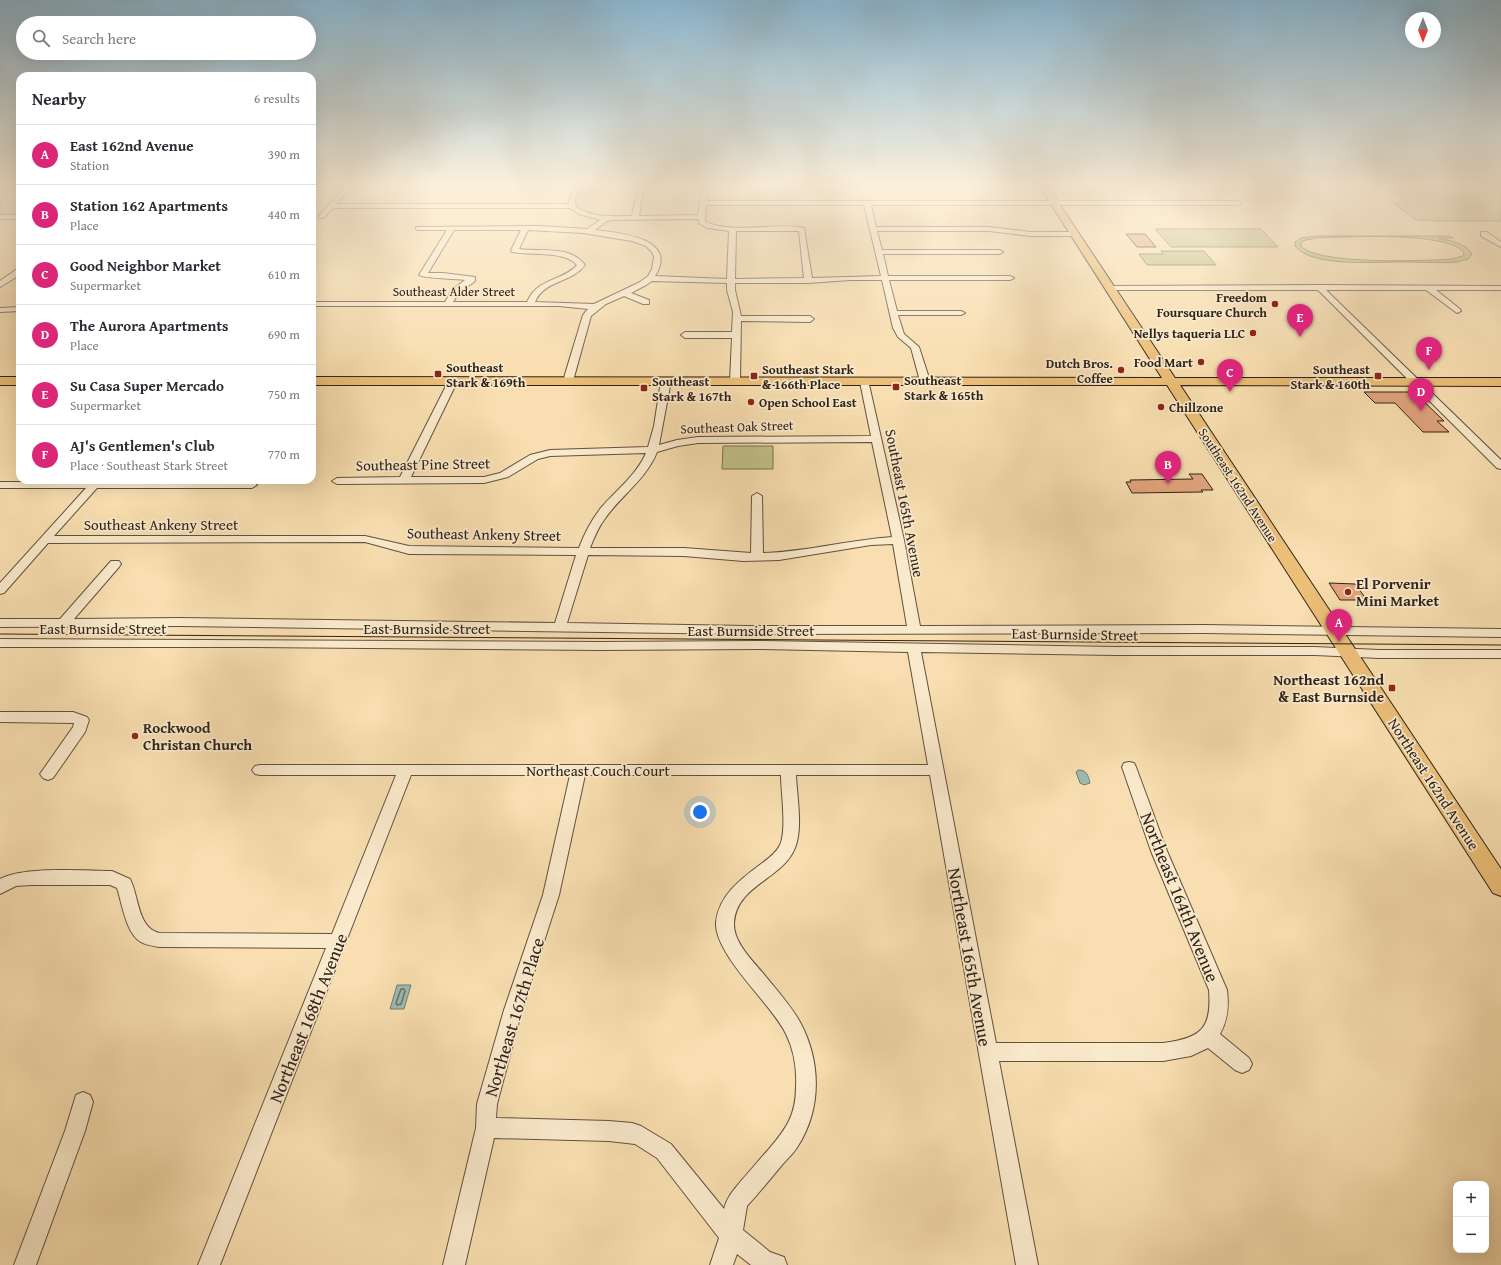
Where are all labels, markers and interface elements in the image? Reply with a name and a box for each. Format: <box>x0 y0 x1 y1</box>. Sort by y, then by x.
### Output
north arrow <box>1405 12 1441 48</box>
search box <box>16 16 316 60</box>
icon: search <box>30 27 52 49</box>
text: Search here <box>62 28 136 49</box>
text: Nearby <box>32 86 86 111</box>
text: 6 results <box>254 89 300 108</box>
text: East 162nd Avenue <box>70 135 194 156</box>
text: A <box>41 145 49 164</box>
text: 390 m <box>268 145 300 164</box>
text: Station <box>70 156 109 175</box>
text: Station 162 Apartments <box>70 195 228 216</box>
text: B <box>41 205 49 224</box>
text: 440 m <box>268 205 300 224</box>
text: Place <box>70 216 99 235</box>
text: Good Neighbor Market <box>70 255 221 276</box>
text: C <box>41 265 49 284</box>
text: 610 m <box>268 265 300 284</box>
text: Supermarket <box>70 276 141 295</box>
street label: Southeast Alder Street <box>393 282 516 301</box>
place label: Freedom Foursquare Church <box>1157 288 1268 322</box>
marker: Freedom Foursquare Church <box>1270 299 1280 309</box>
pin: E <box>1287 304 1313 337</box>
text: The Aurora Apartments <box>70 315 229 336</box>
place label: Nellys taqueria LLC <box>1134 324 1245 343</box>
text: D <box>41 325 49 344</box>
text: 690 m <box>268 325 300 344</box>
marker: Nellys taqueria LLC <box>1248 328 1258 338</box>
text: Place <box>70 336 99 355</box>
pin: F <box>1416 337 1442 370</box>
place label: Food Mart <box>1134 353 1193 372</box>
place label: Dutch Bros. Coffee <box>1046 354 1113 388</box>
marker: Food Mart <box>1196 357 1206 367</box>
place label: Southeast Stark & 169th <box>446 358 526 392</box>
pin: C <box>1217 359 1243 392</box>
place label: Southeast Stark & 166th Place <box>762 360 855 394</box>
place label: Southeast Stark & 160th <box>1291 360 1370 394</box>
marker: Dutch Bros. Coffee <box>1116 365 1126 375</box>
marker: Southeast Stark & 169th <box>433 369 443 379</box>
marker: Southeast Stark & 166th Place <box>749 371 759 381</box>
place label: Southeast Stark & 165th <box>904 371 984 405</box>
marker: Southeast Stark & 160th <box>1373 371 1383 381</box>
place label: Southeast Stark & 167th <box>652 372 732 406</box>
text: Su Casa Super Mercado <box>70 375 224 396</box>
pin: D <box>1408 378 1434 411</box>
marker: Southeast Stark & 165th <box>891 382 901 392</box>
marker: Southeast Stark & 167th <box>639 383 649 393</box>
text: E <box>42 385 48 404</box>
text: 750 m <box>268 385 300 404</box>
place label: Open School East <box>759 393 857 412</box>
text: Supermarket <box>70 396 141 415</box>
marker: Open School East <box>746 397 756 407</box>
place label: Chillzone <box>1169 398 1223 417</box>
marker: Chillzone <box>1156 402 1166 412</box>
street label: Southeast Oak Street <box>680 416 794 438</box>
street label: Southeast 162nd Avenue <box>1194 424 1282 546</box>
street label: Southeast 165th Avenue <box>880 427 930 579</box>
text: AJ's Gentlemen's Club <box>70 435 215 456</box>
text: F <box>42 445 48 464</box>
text: 770 m <box>268 445 300 464</box>
pin: B <box>1155 451 1181 484</box>
street label: Southeast Pine Street <box>356 452 491 476</box>
text: Place · Southeast Stark Street <box>70 456 228 475</box>
street label: Southeast Ankeny Street <box>84 514 239 535</box>
street label: Southeast Ankeny Street <box>407 522 562 546</box>
place label: El Porvenir Mini Market <box>1356 573 1439 611</box>
marker: El Porvenir Mini Market <box>1343 587 1353 597</box>
pin: A <box>1326 609 1352 642</box>
street label: East Burnside Street <box>40 618 167 639</box>
street label: East Burnside Street <box>364 618 491 639</box>
street label: East Burnside Street <box>688 620 815 641</box>
street label: East Burnside Street <box>1011 622 1139 646</box>
place label: Northeast 162nd & East Burnside <box>1273 669 1384 707</box>
marker: Northeast 162nd & East Burnside <box>1387 683 1397 693</box>
street label: Northeast 162nd Avenue <box>1383 714 1485 854</box>
place label: Rockwood Christan Church <box>143 717 252 755</box>
marker: Rockwood Christan Church <box>130 731 140 741</box>
street label: Northeast Couch Court <box>526 760 670 781</box>
your location <box>690 802 710 822</box>
street label: Northeast 164th Avenue <box>1134 808 1226 986</box>
street label: Northeast 165th Avenue <box>941 866 999 1048</box>
street label: Northeast 168th Avenue <box>262 929 354 1107</box>
street label: Northeast 167th Place <box>477 934 551 1100</box>
map controls <box>1453 1181 1489 1253</box>
button: + <box>1453 1181 1489 1217</box>
button: − <box>1453 1217 1489 1253</box>

